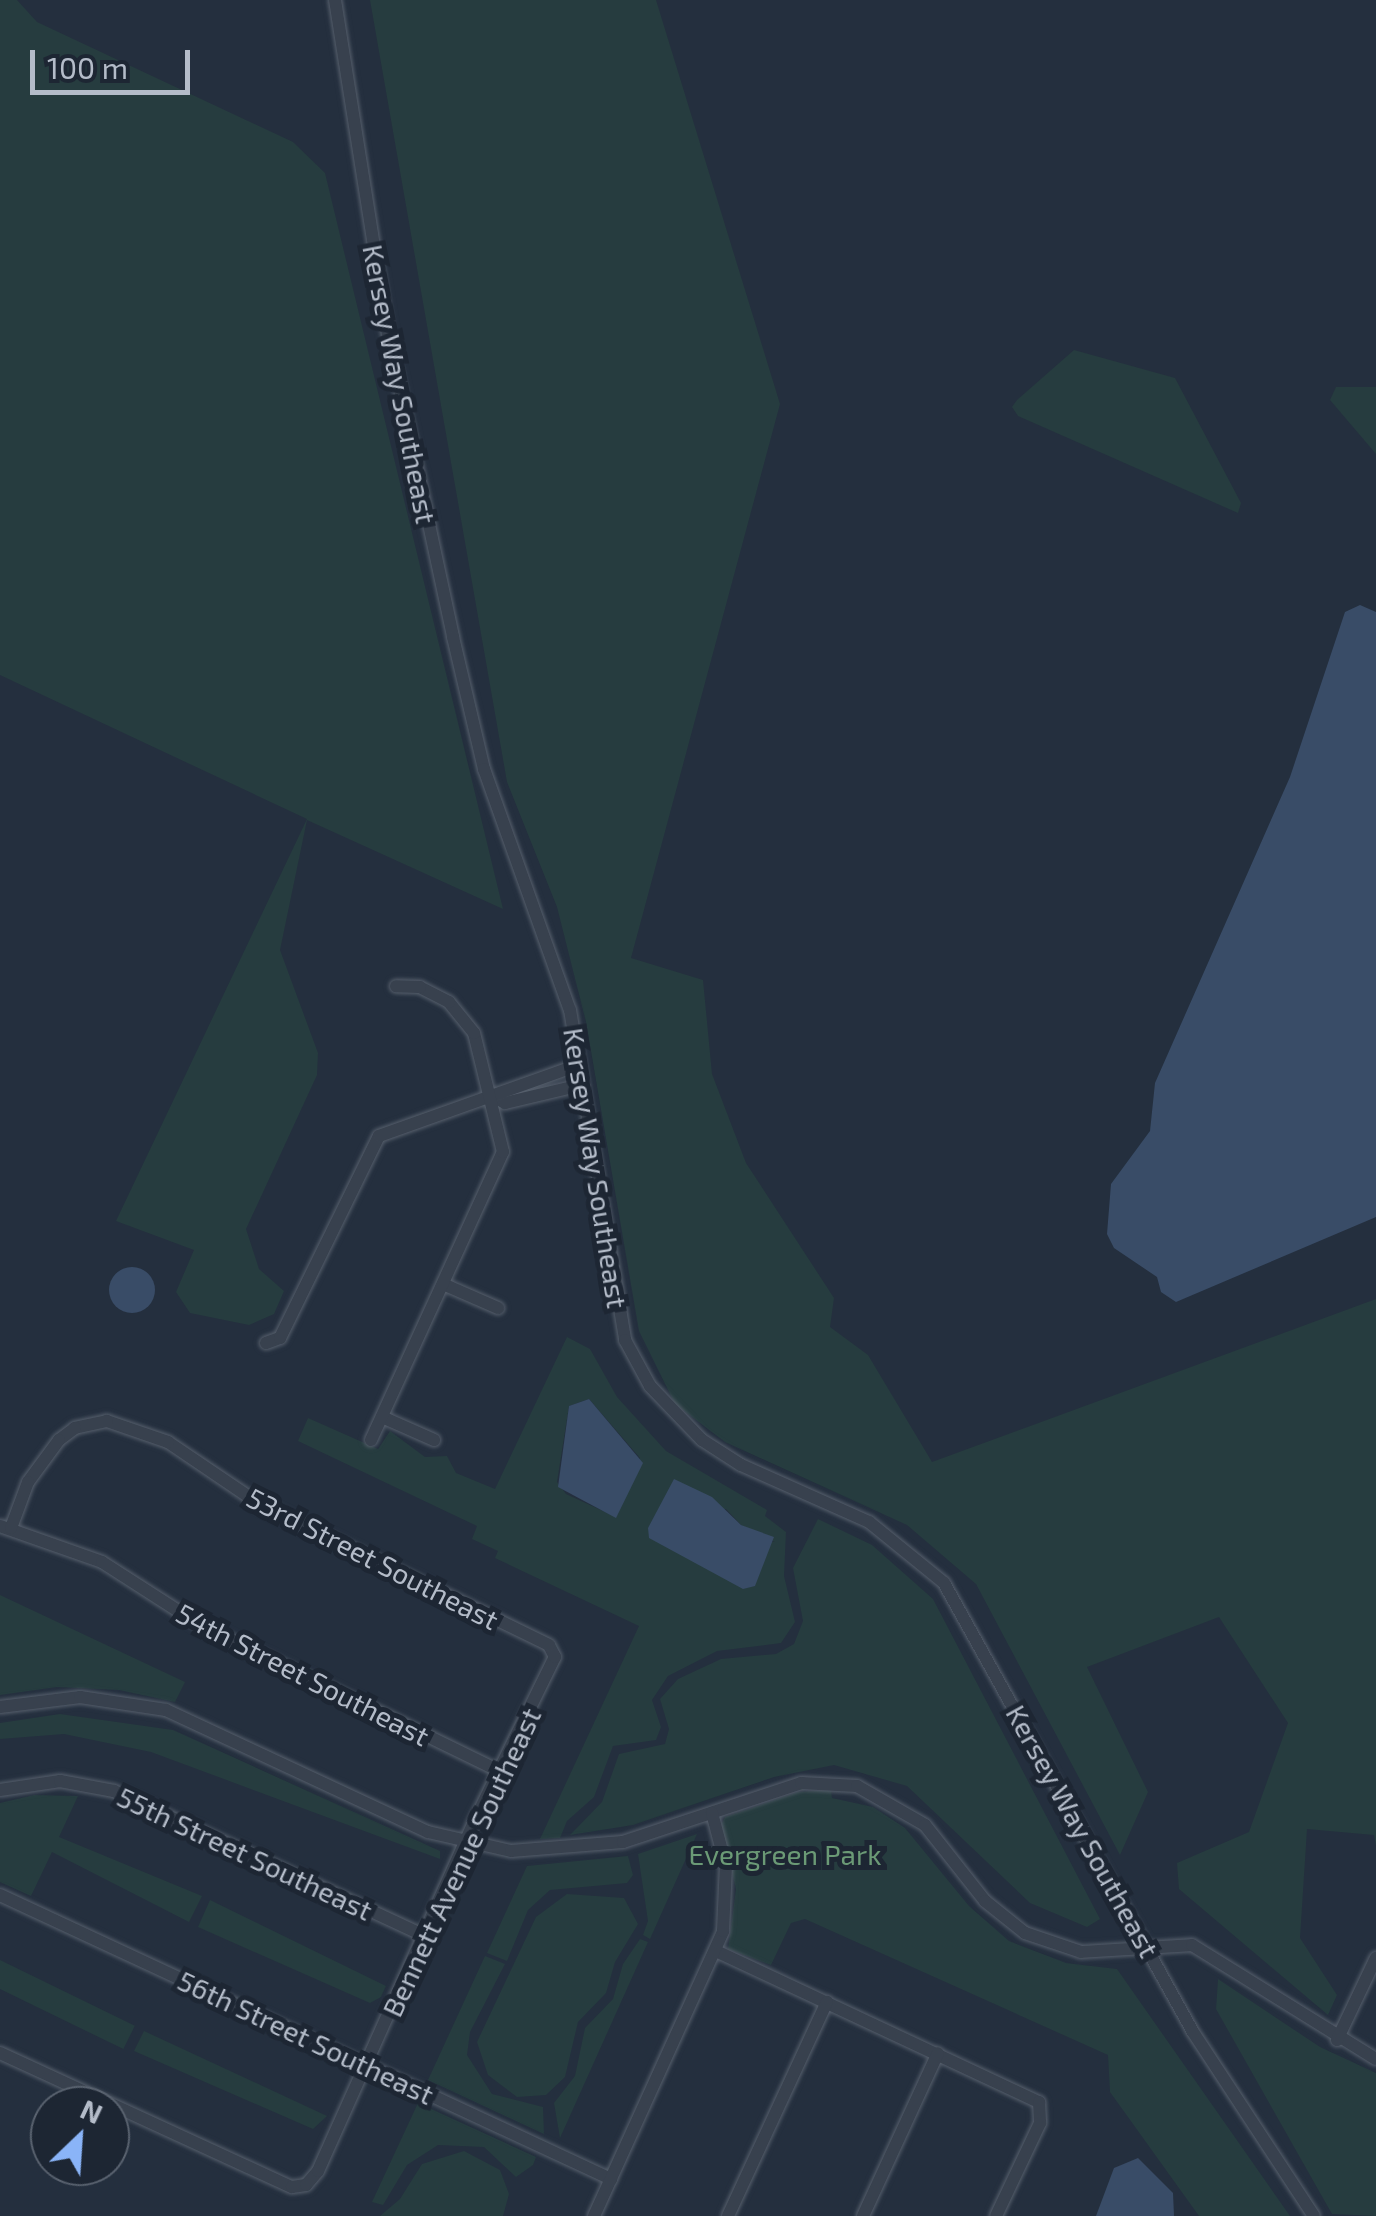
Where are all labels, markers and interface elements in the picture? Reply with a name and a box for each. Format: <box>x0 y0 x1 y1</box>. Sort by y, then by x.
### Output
scale bar <box>35 30 195 92</box>
text: 100 m <box>47 49 128 85</box>
street label: Kersey Way Southeast <box>356 241 444 527</box>
street label: Kersey Way Southeast <box>557 1025 635 1311</box>
street label: 53rd Street Southeast <box>242 1480 504 1636</box>
street label: 54th Street Southeast <box>171 1596 435 1752</box>
street label: Kersey Way Southeast <box>999 1698 1167 1964</box>
street label: Bennett Avenue Southeast <box>374 1702 548 2022</box>
street label: 55th Street Southeast <box>112 1779 378 1927</box>
park label: Evergreen Park <box>689 1837 881 1871</box>
street label: 56th Street Southeast <box>173 1963 439 2111</box>
north arrow <box>30 2086 130 2186</box>
text: N <box>75 2091 108 2130</box>

